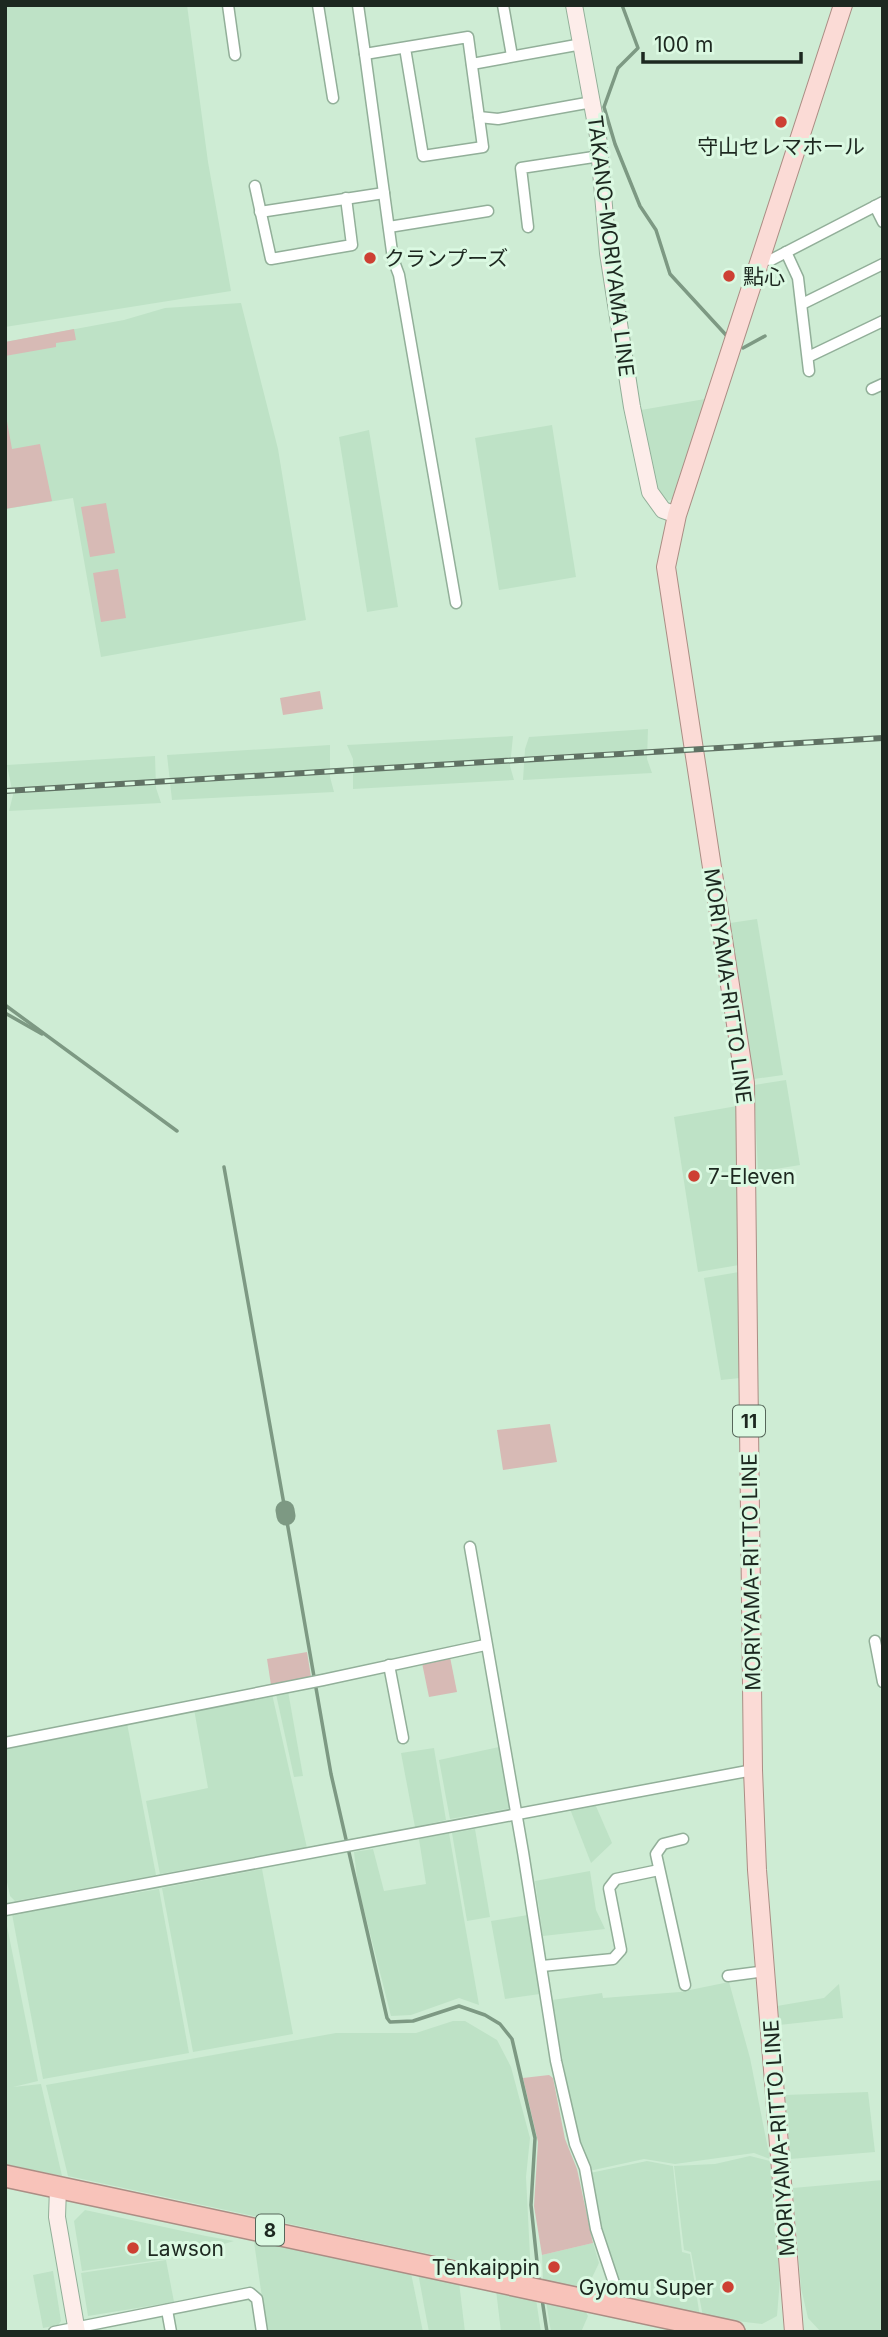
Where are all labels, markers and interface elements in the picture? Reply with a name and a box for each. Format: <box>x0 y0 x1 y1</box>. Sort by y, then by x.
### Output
scale bar <box>643 21 800 65</box>
text: 100 m <box>654 32 713 57</box>
street label: TAKANO-MORIYAMA LINE <box>583 114 639 378</box>
marker: 守山セレマホール <box>773 114 789 130</box>
place label: 守山セレマホール <box>697 134 865 159</box>
place label: クランプーズ <box>384 246 508 271</box>
marker: クランプーズ <box>362 250 378 266</box>
place label: 點心 <box>743 264 785 289</box>
marker: 點心 <box>721 268 737 284</box>
street label: MORIYAMA-RITTO LINE <box>699 867 757 1105</box>
place label: 7-Eleven <box>708 1164 795 1189</box>
marker: 7-Eleven <box>686 1168 702 1184</box>
road number: 11 <box>733 1406 765 1436</box>
street label: MORIYAMA-RITTO LINE <box>736 1453 766 1691</box>
street label: MORIYAMA-RITTO LINE <box>758 2019 800 2257</box>
road number: 8 <box>256 2214 284 2246</box>
place label: Lawson <box>147 2236 224 2261</box>
marker: Lawson <box>125 2240 141 2256</box>
place label: Tenkaippin <box>432 2255 540 2280</box>
marker: Tenkaippin <box>546 2259 562 2275</box>
place label: Gyomu Super <box>579 2275 714 2300</box>
marker: Gyomu Super <box>720 2279 736 2295</box>

